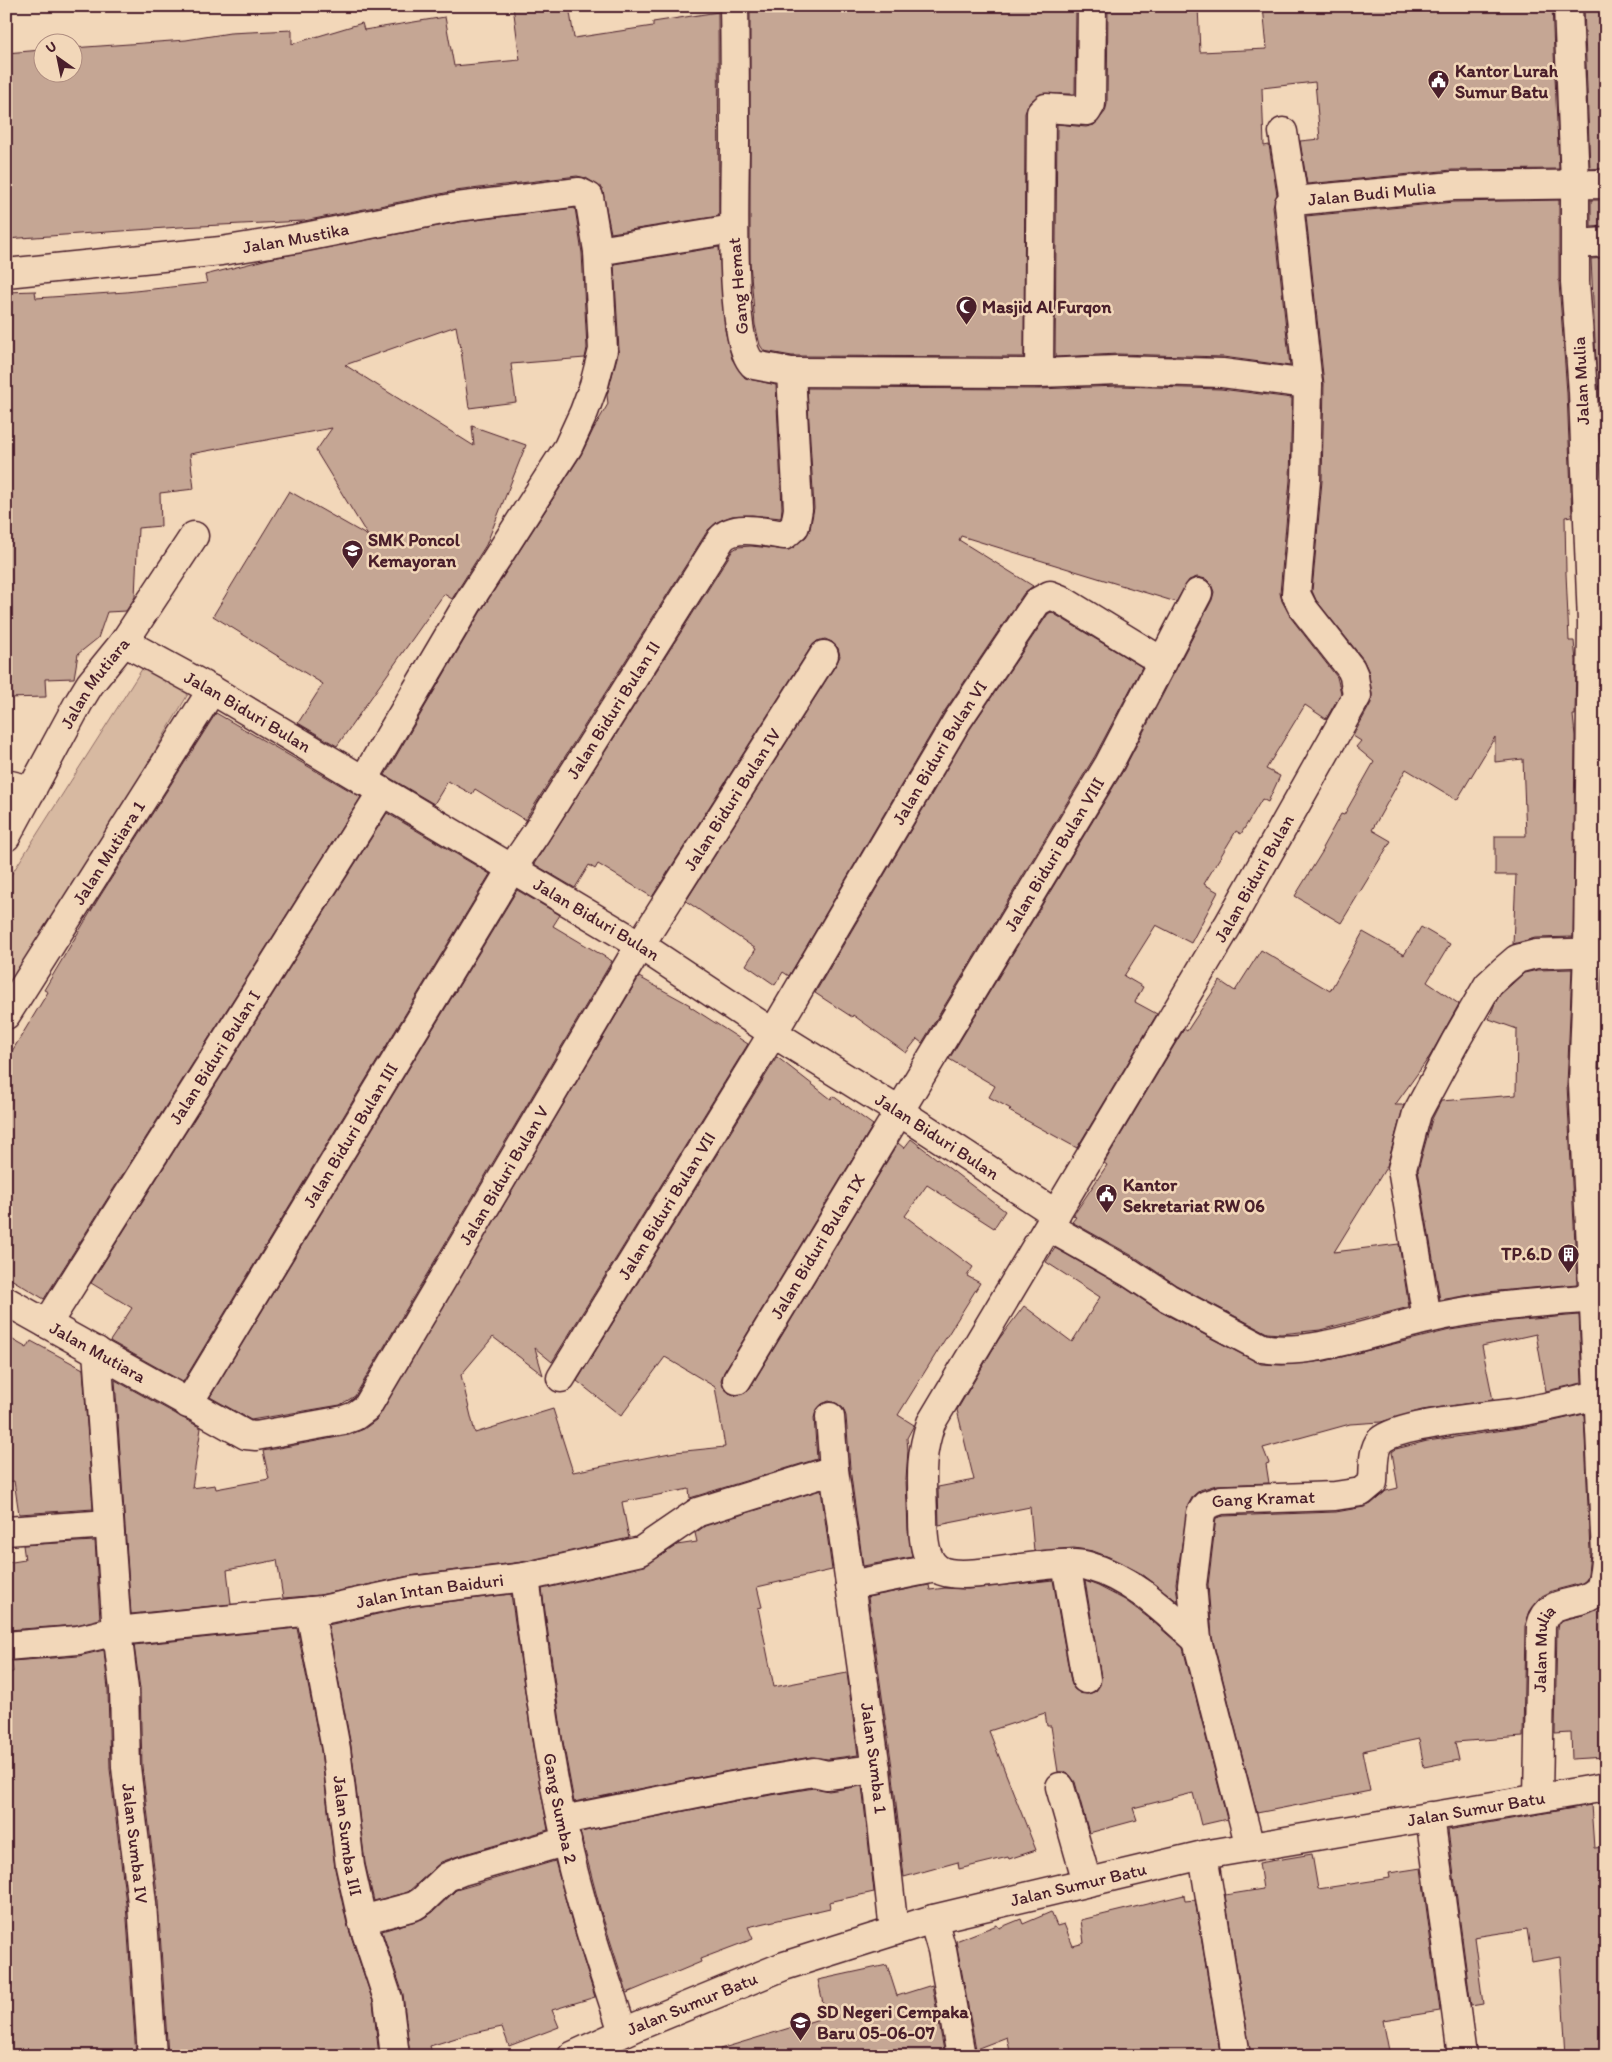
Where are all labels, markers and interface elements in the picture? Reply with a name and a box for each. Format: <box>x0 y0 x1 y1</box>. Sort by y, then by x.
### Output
north arrow <box>32 32 82 82</box>
text: U <box>43 38 60 57</box>
place label: Kantor Lurah Sumur Batu <box>1455 60 1559 103</box>
public building icon: Kantor Lurah Sumur Batu <box>1427 69 1451 100</box>
street label: Jalan Budi Mulia <box>1307 177 1437 211</box>
street label: Jalan Mustika <box>241 218 351 258</box>
street label: Gang Hemat <box>723 236 753 335</box>
mosque icon: Masjid Al Furqon <box>954 295 978 326</box>
place label: Masjid Al Furqon <box>982 296 1112 318</box>
street label: Jalan Mulia <box>1568 336 1594 426</box>
place label: SMK Poncol Kemayoran <box>368 529 461 572</box>
school or university icon: SMK Poncol Kemayoran <box>340 538 364 569</box>
street label: Jalan Mutiara <box>56 632 135 733</box>
street label: Jalan Biduri Bulan II <box>562 637 665 783</box>
street label: Jalan Biduri Bulan <box>180 666 315 758</box>
street label: Jalan Biduri Bulan VI <box>887 676 992 829</box>
street label: Jalan Biduri Bulan IV <box>679 724 786 875</box>
street label: Jalan Biduri Bulan VIII <box>999 773 1109 935</box>
street label: Jalan Mutiara 1 <box>68 797 150 909</box>
street label: Jalan Biduri Bulan <box>1209 811 1299 946</box>
street label: Jalan Biduri Bulan <box>529 873 664 966</box>
street label: Jalan Biduri Bulan I <box>164 986 265 1129</box>
street label: Jalan Biduri Bulan III <box>298 1059 403 1212</box>
street label: Jalan Biduri Bulan <box>871 1088 1003 1185</box>
street label: Jalan Biduri Bulan V <box>454 1102 554 1249</box>
street label: Jalan Biduri Bulan VII <box>613 1128 720 1284</box>
street label: Jalan Biduri Bulan IX <box>765 1169 870 1323</box>
place label: Kantor Sekretariat RW 06 <box>1123 1174 1265 1217</box>
public building icon: Kantor Sekretariat RW 06 <box>1095 1183 1119 1214</box>
building icon: TP.6.D <box>1556 1242 1580 1273</box>
place label: TP.6.D <box>1500 1243 1552 1265</box>
street label: Jalan Mutiara <box>46 1317 150 1388</box>
street label: Gang Kramat <box>1208 1486 1316 1513</box>
street label: Jalan Intan Baiduri <box>354 1569 505 1613</box>
street label: Jalan Mulia <box>1529 1599 1560 1692</box>
street label: Jalan Sumba 1 <box>856 1701 892 1815</box>
street label: Gang Sumba 2 <box>538 1751 582 1866</box>
street label: Jalan Sumba III <box>328 1774 367 1898</box>
street label: Jalan Sumba IV <box>117 1782 153 1905</box>
street label: Jalan Sumur Batu <box>1406 1786 1547 1831</box>
street label: Jalan Sumur Batu <box>1008 1858 1149 1911</box>
street label: Jalan Sumur Batu <box>623 1967 761 2041</box>
place label: SD Negeri Cempaka Baru 05-06-07 <box>817 2001 969 2044</box>
school or university icon: SD Negeri Cempaka Baru 05-06-07 <box>789 2010 813 2041</box>

